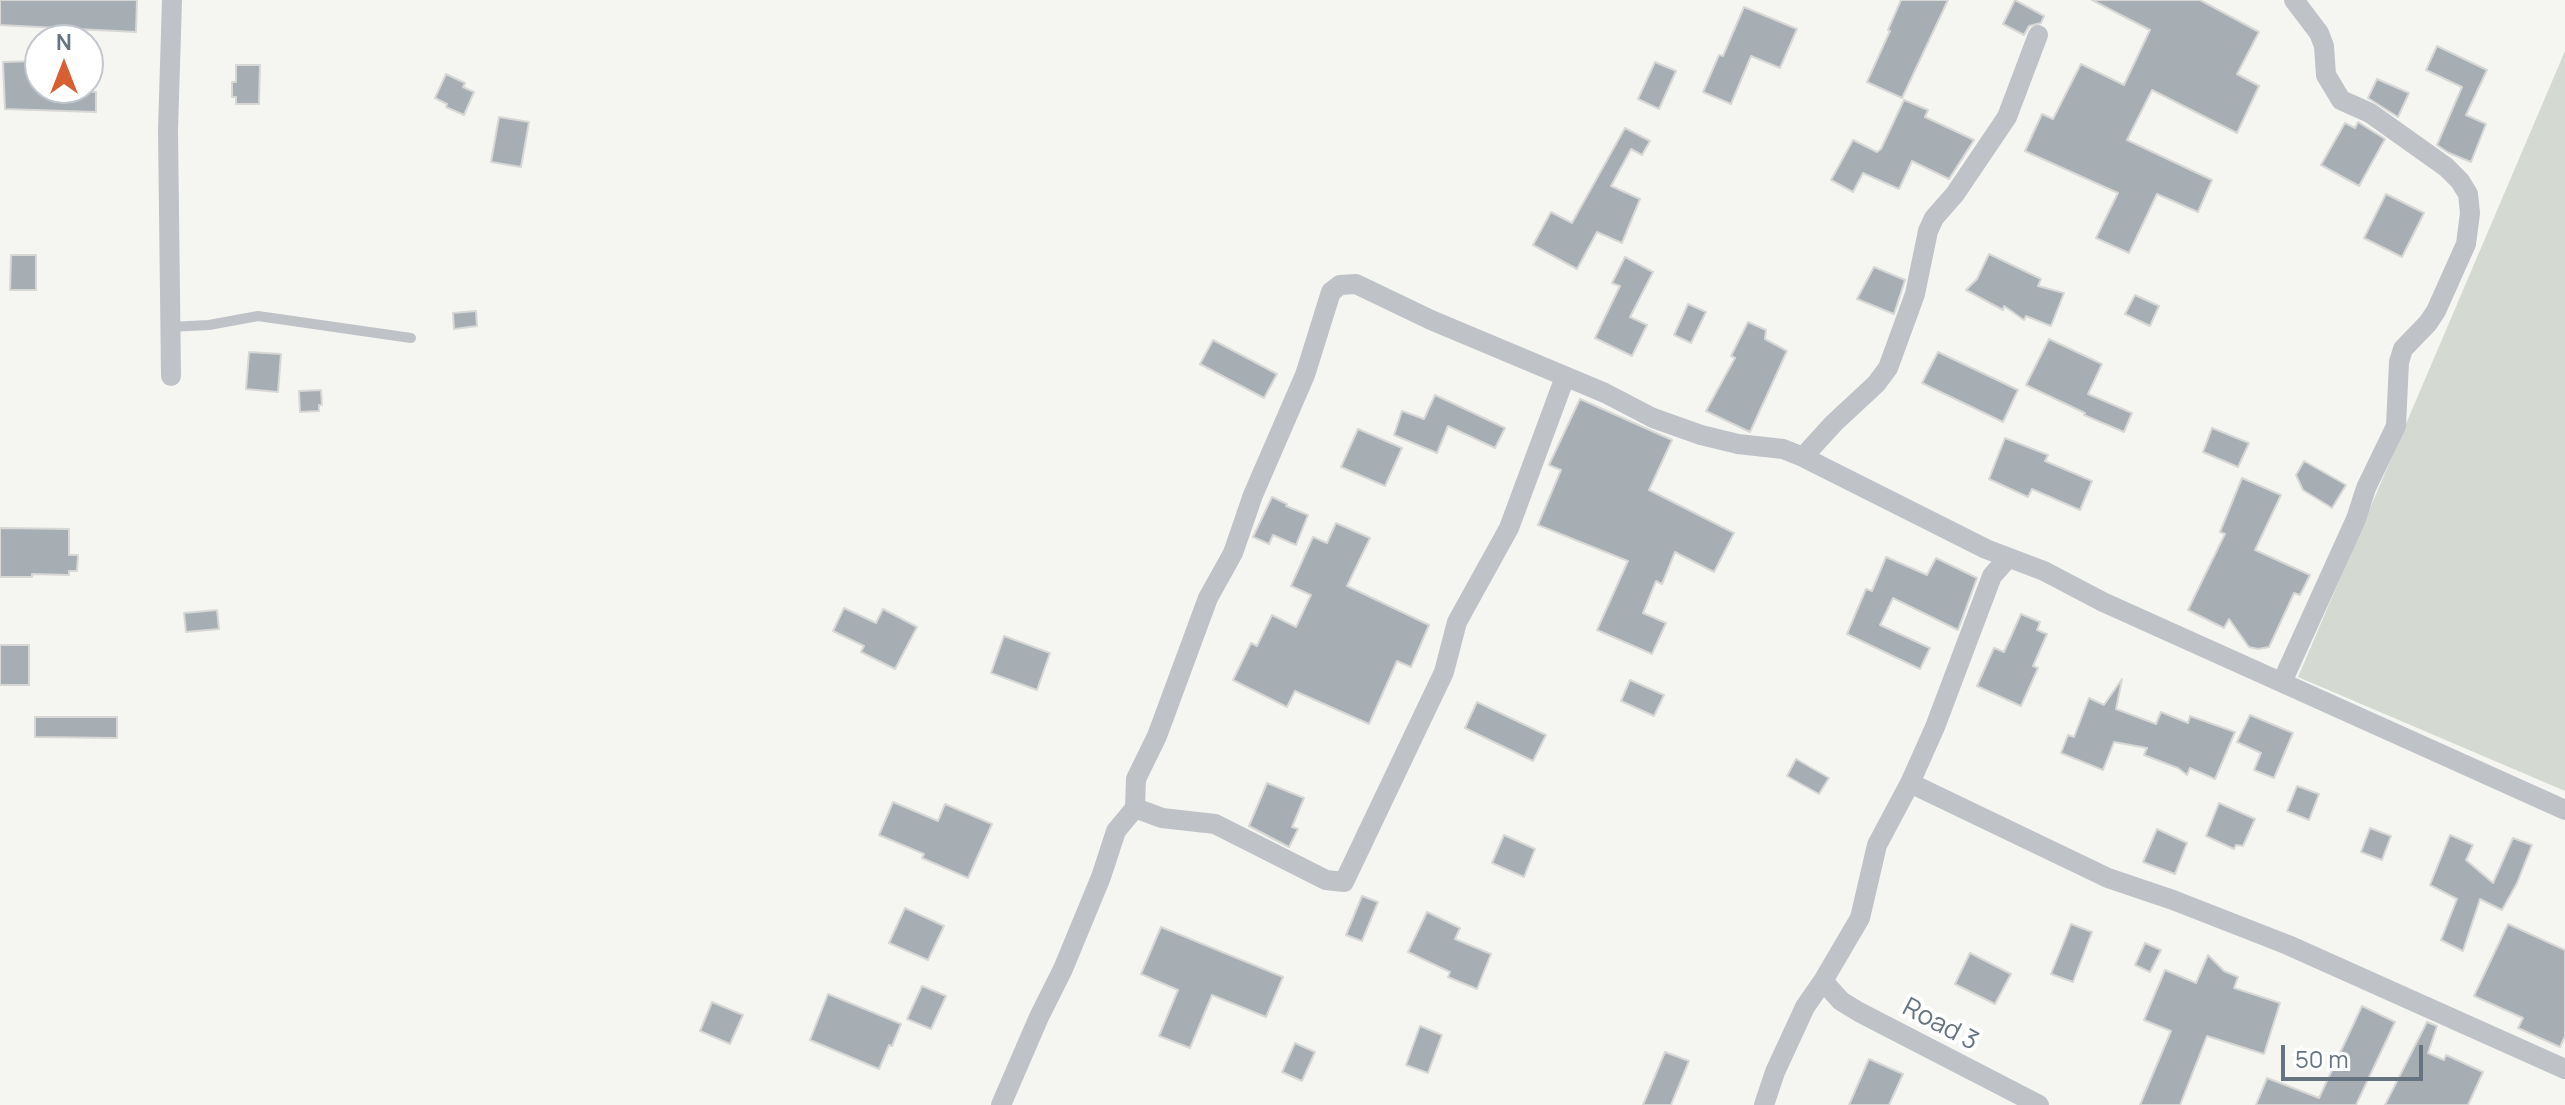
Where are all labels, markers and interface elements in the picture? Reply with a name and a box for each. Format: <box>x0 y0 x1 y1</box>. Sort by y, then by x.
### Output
north arrow <box>24 24 104 104</box>
text: N <box>56 27 72 57</box>
street label: Road 3 <box>1897 992 1983 1058</box>
scale bar <box>2285 1029 2427 1079</box>
text: 50 m <box>2295 1042 2349 1075</box>

